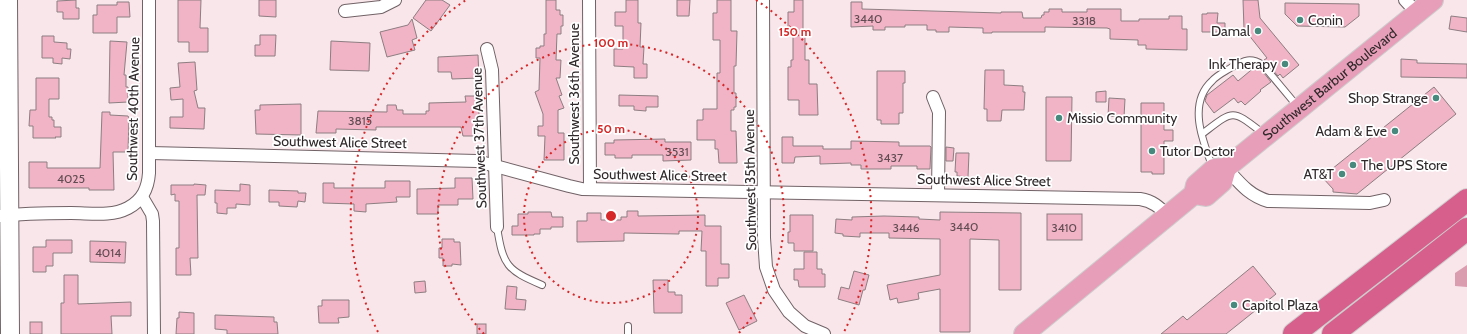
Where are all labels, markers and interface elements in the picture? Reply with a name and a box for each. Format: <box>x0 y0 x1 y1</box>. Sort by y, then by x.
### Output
house number: 3440 <box>854 11 882 26</box>
place label: Conin <box>1308 11 1343 29</box>
house number: 3318 <box>1072 13 1096 28</box>
marker: Conin <box>1295 15 1305 25</box>
place label: Damal <box>1211 22 1251 40</box>
street label: Southwest 36th Avenue <box>565 23 583 165</box>
text: 150 m <box>779 24 811 39</box>
street label: Southwest Barbur Boulevard <box>1259 24 1400 144</box>
marker: Damal <box>1253 26 1263 36</box>
text: 100 m <box>594 35 628 50</box>
street label: Southwest 40th Avenue <box>123 37 143 181</box>
place label: Ink Therapy <box>1208 55 1277 73</box>
marker: Ink Therapy <box>1280 59 1290 69</box>
street label: Southwest 37th Avenue <box>468 67 490 209</box>
place label: Shop Strange <box>1348 89 1428 107</box>
marker: Shop Strange <box>1431 93 1441 103</box>
street label: Southwest 35th Avenue <box>740 109 760 251</box>
place label: Missio Community <box>1067 109 1177 127</box>
house number: 3815 <box>348 113 372 128</box>
marker: Missio Community <box>1054 113 1064 123</box>
text: 50 m <box>597 121 625 136</box>
place label: Adam & Eve <box>1315 122 1387 140</box>
marker: Adam & Eve <box>1390 126 1400 136</box>
street label: Southwest Alice Street <box>273 132 407 152</box>
place label: Tutor Doctor <box>1160 142 1235 160</box>
house number: 3531 <box>665 144 689 159</box>
marker: Tutor Doctor <box>1147 146 1157 156</box>
house number: 3437 <box>877 150 903 165</box>
place label: The UPS Store <box>1361 156 1448 174</box>
marker: The UPS Store <box>1348 160 1358 170</box>
street label: Southwest Alice Street <box>593 165 727 185</box>
place label: AT&T <box>1304 165 1335 183</box>
marker: AT&T <box>1337 169 1347 179</box>
street label: Southwest Alice Street <box>917 170 1051 190</box>
house number: 4025 <box>57 171 85 186</box>
centre of rings <box>604 209 618 223</box>
house number: 3440 <box>950 219 978 234</box>
house number: 3446 <box>892 220 920 235</box>
house number: 3410 <box>1051 220 1077 235</box>
house number: 4014 <box>95 245 121 260</box>
place label: Capitol Plaza <box>1242 296 1318 314</box>
marker: Capitol Plaza <box>1229 300 1239 310</box>

